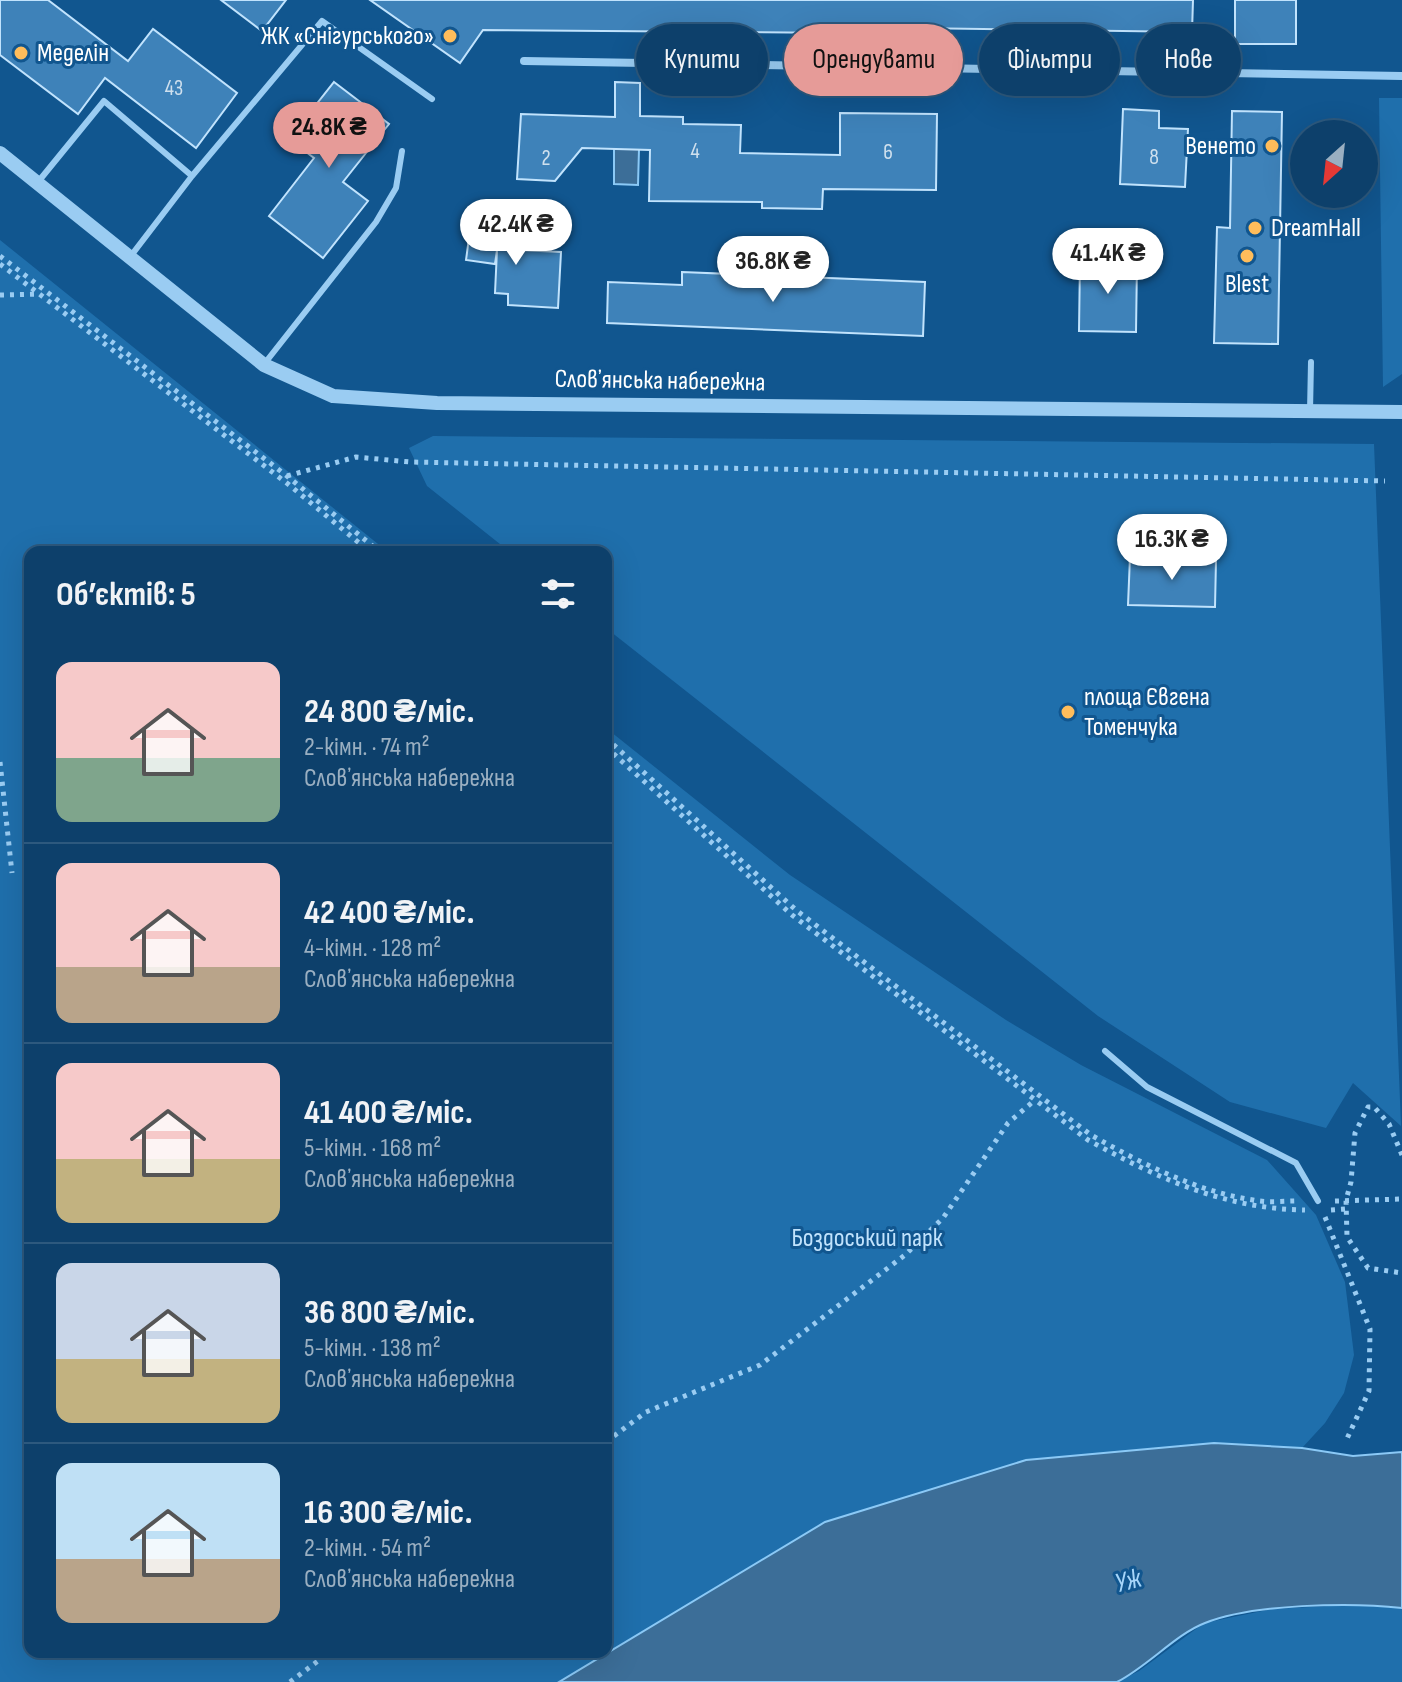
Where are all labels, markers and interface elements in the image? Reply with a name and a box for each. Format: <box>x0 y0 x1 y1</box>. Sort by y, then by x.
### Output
place label: ЖК «Снігурського» <box>261 21 434 52</box>
chip: Купити <box>636 24 768 96</box>
chip: Орендувати <box>784 24 963 96</box>
chip: Фільтри <box>979 24 1120 96</box>
chip: Нове <box>1136 24 1241 96</box>
marker: ЖК «Снігурського» <box>441 27 459 45</box>
place label: Меделін <box>37 38 109 69</box>
marker: Меделін <box>12 44 30 62</box>
house number: 43 <box>165 75 183 102</box>
pin: 24.8K ₴ <box>255 102 403 170</box>
text: 24.8K ₴ <box>291 112 367 143</box>
north arrow <box>1290 120 1378 208</box>
map controls <box>1290 120 1378 208</box>
place label: Венето <box>1185 131 1256 162</box>
marker: Венето <box>1263 137 1281 155</box>
house number: 4 <box>690 138 700 165</box>
house number: 6 <box>883 139 893 166</box>
house number: 8 <box>1149 144 1159 171</box>
house number: 2 <box>541 145 551 172</box>
pin: 42.4K ₴ <box>442 199 590 267</box>
text: 42.4K ₴ <box>478 209 554 240</box>
place label: DreamHall <box>1271 213 1361 244</box>
marker: DreamHall <box>1246 219 1264 237</box>
pin: 41.4K ₴ <box>1034 228 1182 296</box>
pin: 36.8K ₴ <box>699 236 847 304</box>
text: 41.4K ₴ <box>1070 238 1146 269</box>
text: 36.8K ₴ <box>735 246 811 277</box>
marker: Blest <box>1238 247 1256 265</box>
place label: Blest <box>1225 269 1269 300</box>
street label: Словʼянська набережна <box>554 364 766 398</box>
pin: 16.3K ₴ <box>1098 514 1246 582</box>
text: 16.3K ₴ <box>1135 524 1209 555</box>
icon: filters <box>536 572 580 616</box>
text: Об’єктів: 5 <box>56 574 196 615</box>
place label: площа Євгена Томенчука <box>1084 682 1210 743</box>
text: 24 800 ₴/міс. <box>304 691 475 732</box>
icon: home <box>120 694 216 790</box>
marker: площа Євгена Томенчука <box>1059 703 1077 721</box>
text: 2-кімн. · 74 m² <box>304 732 430 763</box>
text: Словʼянська набережна <box>304 763 515 794</box>
text: 42 400 ₴/міс. <box>304 892 474 933</box>
icon: home <box>120 895 216 991</box>
text: 4-кімн. · 128 m² <box>304 933 441 964</box>
text: Словʼянська набережна <box>304 964 515 995</box>
text: 41 400 ₴/міс. <box>304 1092 473 1133</box>
icon: home <box>120 1095 216 1191</box>
text: 5-кімн. · 168 m² <box>304 1133 441 1164</box>
text: Словʼянська набережна <box>304 1164 515 1195</box>
park label: Боздоський парк <box>791 1223 943 1254</box>
text: 36 800 ₴/міс. <box>304 1292 475 1333</box>
icon: home <box>120 1295 216 1391</box>
text: 5-кімн. · 138 m² <box>304 1333 441 1364</box>
text: Словʼянська набережна <box>304 1364 515 1395</box>
text: 16 300 ₴/міс. <box>304 1492 472 1533</box>
icon: home <box>120 1495 216 1591</box>
text: 2-кімн. · 54 m² <box>304 1533 431 1564</box>
water label: Уж <box>1111 1561 1146 1600</box>
text: Словʼянська набережна <box>304 1564 515 1595</box>

